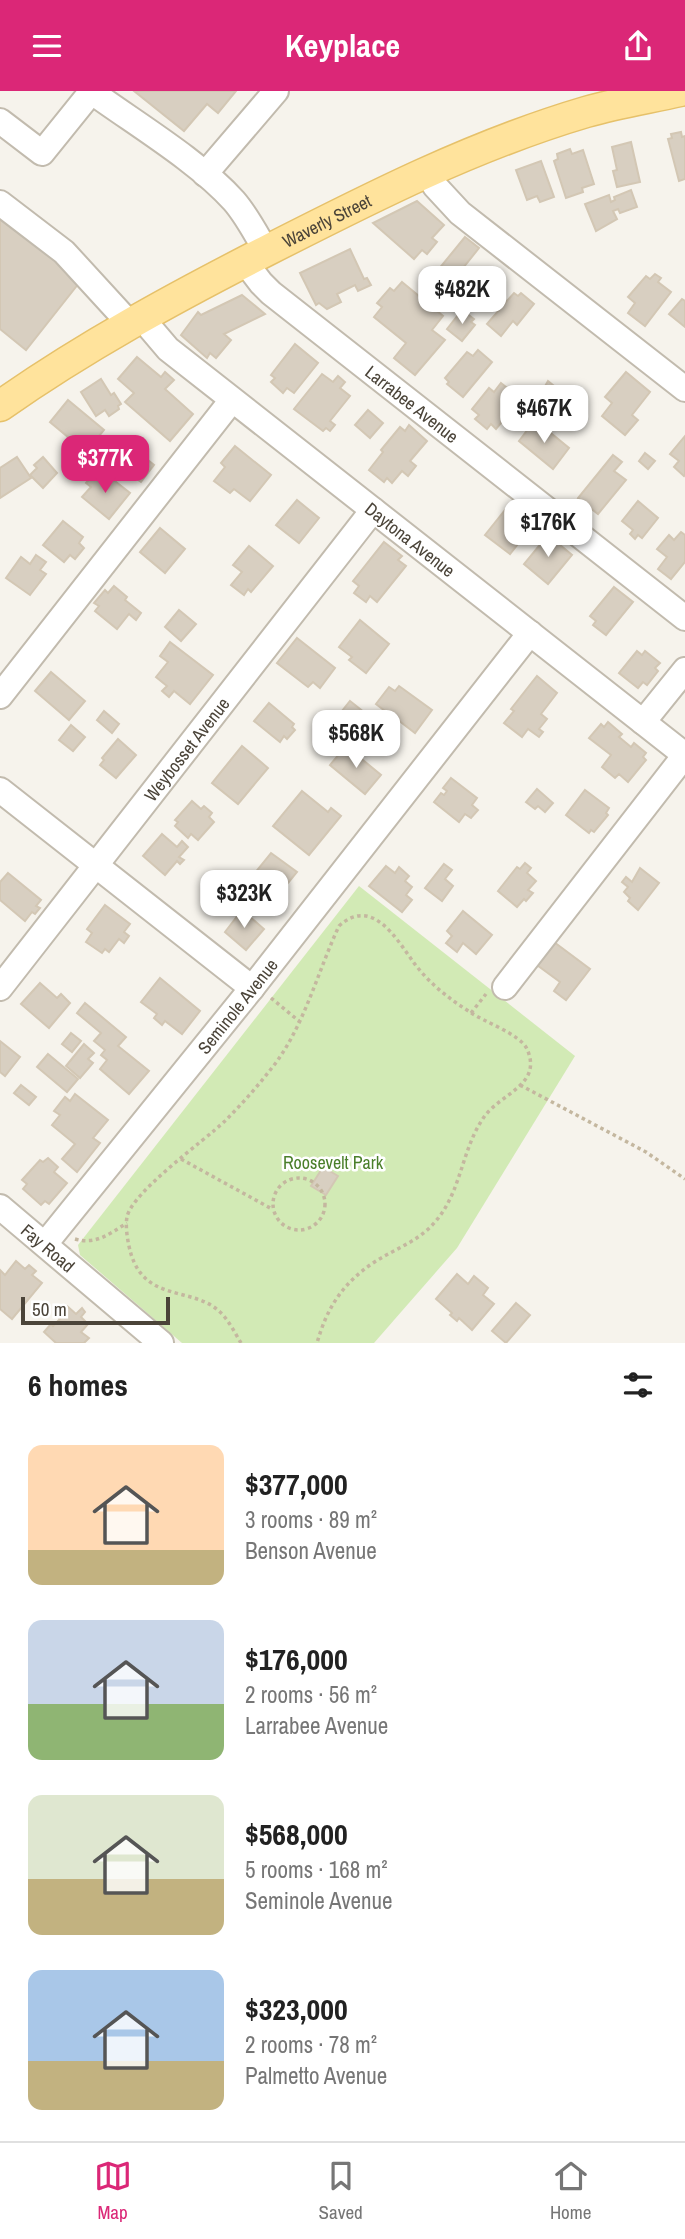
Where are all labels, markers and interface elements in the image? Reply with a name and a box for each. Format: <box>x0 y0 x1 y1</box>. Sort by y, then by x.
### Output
text: Keyplace <box>285 24 400 67</box>
icon: menu <box>28 27 66 65</box>
icon: share <box>619 27 657 65</box>
street label: Waverly Street <box>278 188 375 253</box>
pin: $482K <box>413 267 511 326</box>
text: $482K <box>434 273 490 304</box>
street label: Larrabee Avenue <box>360 359 464 448</box>
pin: $467K <box>495 385 593 445</box>
text: $467K <box>516 392 572 423</box>
pin: $377K <box>56 435 154 495</box>
text: $377K <box>77 442 133 473</box>
street label: Daytona Avenue <box>360 496 461 583</box>
pin: $176K <box>499 499 597 559</box>
text: $176K <box>520 506 576 537</box>
street label: Weybosset Avenue <box>138 692 235 806</box>
pin: $568K <box>307 711 405 770</box>
text: $568K <box>328 717 384 748</box>
pin: $323K <box>195 871 293 930</box>
text: $323K <box>216 877 272 908</box>
street label: Seminole Avenue <box>191 953 283 1059</box>
park label: Roosevelt Park <box>283 1150 384 1175</box>
street label: Fay Road <box>16 1218 80 1278</box>
scale bar <box>21 1294 170 1326</box>
text: 50 m <box>32 1296 67 1322</box>
text: 6 homes <box>28 1365 128 1405</box>
icon: filters <box>619 1366 657 1404</box>
text: $377,000 <box>245 1464 348 1504</box>
icon: home <box>84 1473 168 1557</box>
text: 3 rooms · 89 m² <box>245 1504 377 1535</box>
text: Benson Avenue <box>245 1535 377 1566</box>
text: $176,000 <box>245 1639 348 1679</box>
icon: home <box>84 1648 168 1732</box>
text: 2 rooms · 56 m² <box>245 1679 377 1710</box>
text: Larrabee Avenue <box>245 1710 388 1741</box>
text: $568,000 <box>245 1814 348 1854</box>
icon: home <box>84 1823 168 1907</box>
text: 5 rooms · 168 m² <box>245 1854 388 1885</box>
text: Seminole Avenue <box>245 1885 393 1916</box>
text: $323,000 <box>245 1989 348 2029</box>
icon: home <box>84 1998 168 2082</box>
text: 2 rooms · 78 m² <box>245 2029 377 2060</box>
text: Palmetto Avenue <box>245 2060 387 2091</box>
tab: Map <box>94 2157 132 2225</box>
tab: Saved <box>319 2157 363 2225</box>
tab: Home <box>550 2157 591 2225</box>

